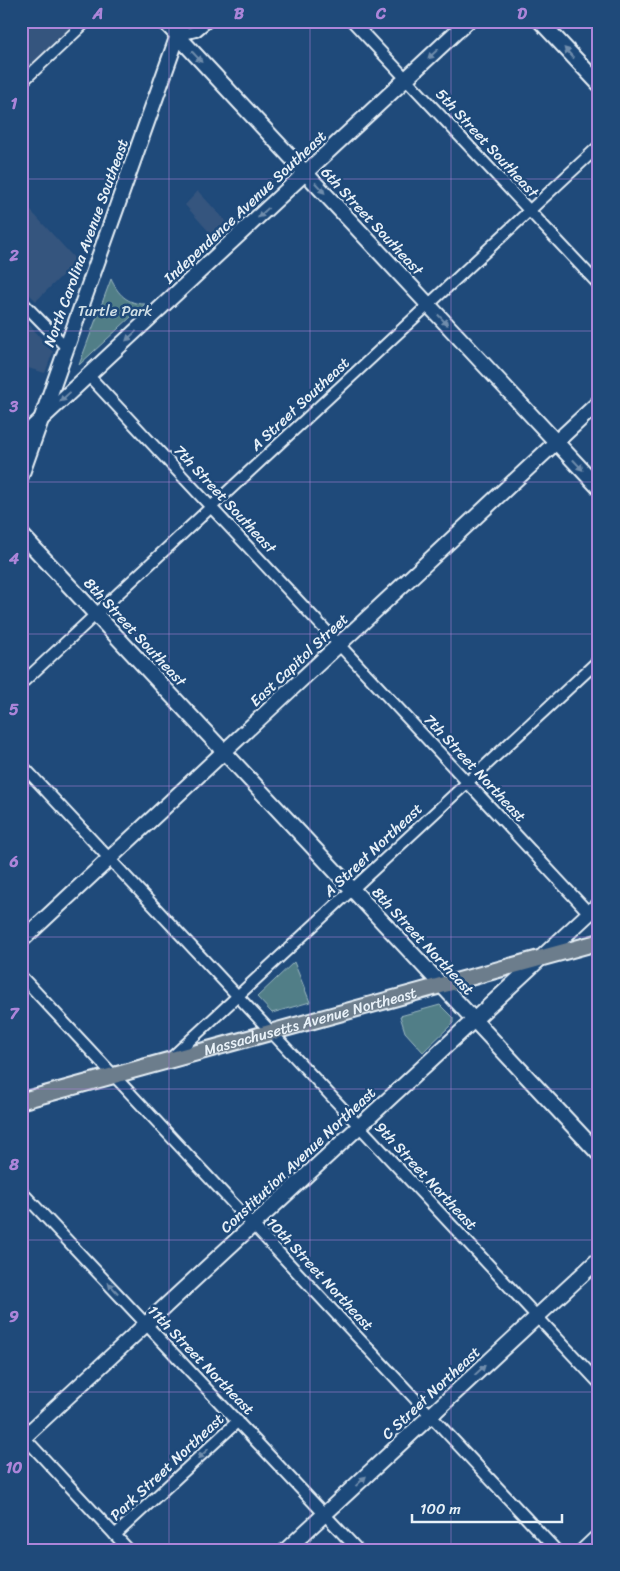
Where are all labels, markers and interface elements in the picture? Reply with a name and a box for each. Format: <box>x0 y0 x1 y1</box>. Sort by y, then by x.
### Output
text: A <box>92 0 103 28</box>
text: B <box>234 0 245 28</box>
text: C <box>375 0 387 28</box>
text: D <box>517 0 527 28</box>
one-way arrow <box>563 47 575 59</box>
one-way arrow <box>427 48 439 60</box>
one-way arrow <box>191 50 203 62</box>
street label: 5th Street Southeast <box>429 82 546 204</box>
text: 1 <box>11 89 18 118</box>
street label: Independence Avenue Southeast <box>157 124 333 291</box>
street label: North Carolina Avenue Southeast <box>36 135 136 351</box>
street label: 6th Street Southeast <box>314 160 430 282</box>
one-way arrow <box>314 182 326 194</box>
one-way arrow <box>257 207 269 219</box>
text: 2 <box>8 241 19 270</box>
park label: Turtle Park <box>78 298 152 324</box>
one-way arrow <box>437 314 449 326</box>
one-way arrow <box>125 330 137 342</box>
street label: A Street Southeast <box>243 350 356 458</box>
one-way arrow <box>59 391 71 403</box>
text: 3 <box>9 392 19 421</box>
street label: 7th Street Southeast <box>167 438 283 560</box>
one-way arrow <box>572 458 584 470</box>
text: 4 <box>8 544 19 573</box>
street label: 8th Street Southeast <box>77 571 194 693</box>
street label: East Capitol Street <box>243 607 355 713</box>
text: 5 <box>9 695 19 724</box>
street label: 7th Street Northeast <box>418 708 533 829</box>
street label: A Street Northeast <box>316 796 429 904</box>
text: 6 <box>8 847 19 876</box>
street label: 8th Street Northeast <box>365 881 481 1002</box>
street label: Massachusetts Avenue Northeast <box>201 980 420 1063</box>
text: 7 <box>9 999 20 1028</box>
street label: Constitution Avenue Northeast <box>214 1080 382 1239</box>
street label: 9th Street Northeast <box>368 1115 484 1237</box>
text: 8 <box>8 1150 19 1179</box>
street label: 10th Street Northeast <box>260 1211 380 1337</box>
one-way arrow <box>107 1283 119 1295</box>
street label: 11th Street Northeast <box>141 1299 261 1422</box>
text: 9 <box>9 1302 19 1331</box>
street label: C Street Northeast <box>375 1340 487 1446</box>
one-way arrow <box>473 1364 485 1376</box>
street label: Park Street Northeast <box>104 1407 230 1527</box>
one-way arrow <box>197 1448 209 1460</box>
text: 10 <box>6 1453 22 1482</box>
one-way arrow <box>354 1475 366 1487</box>
scale bar <box>412 1491 562 1523</box>
text: 100 m <box>420 1496 461 1522</box>

